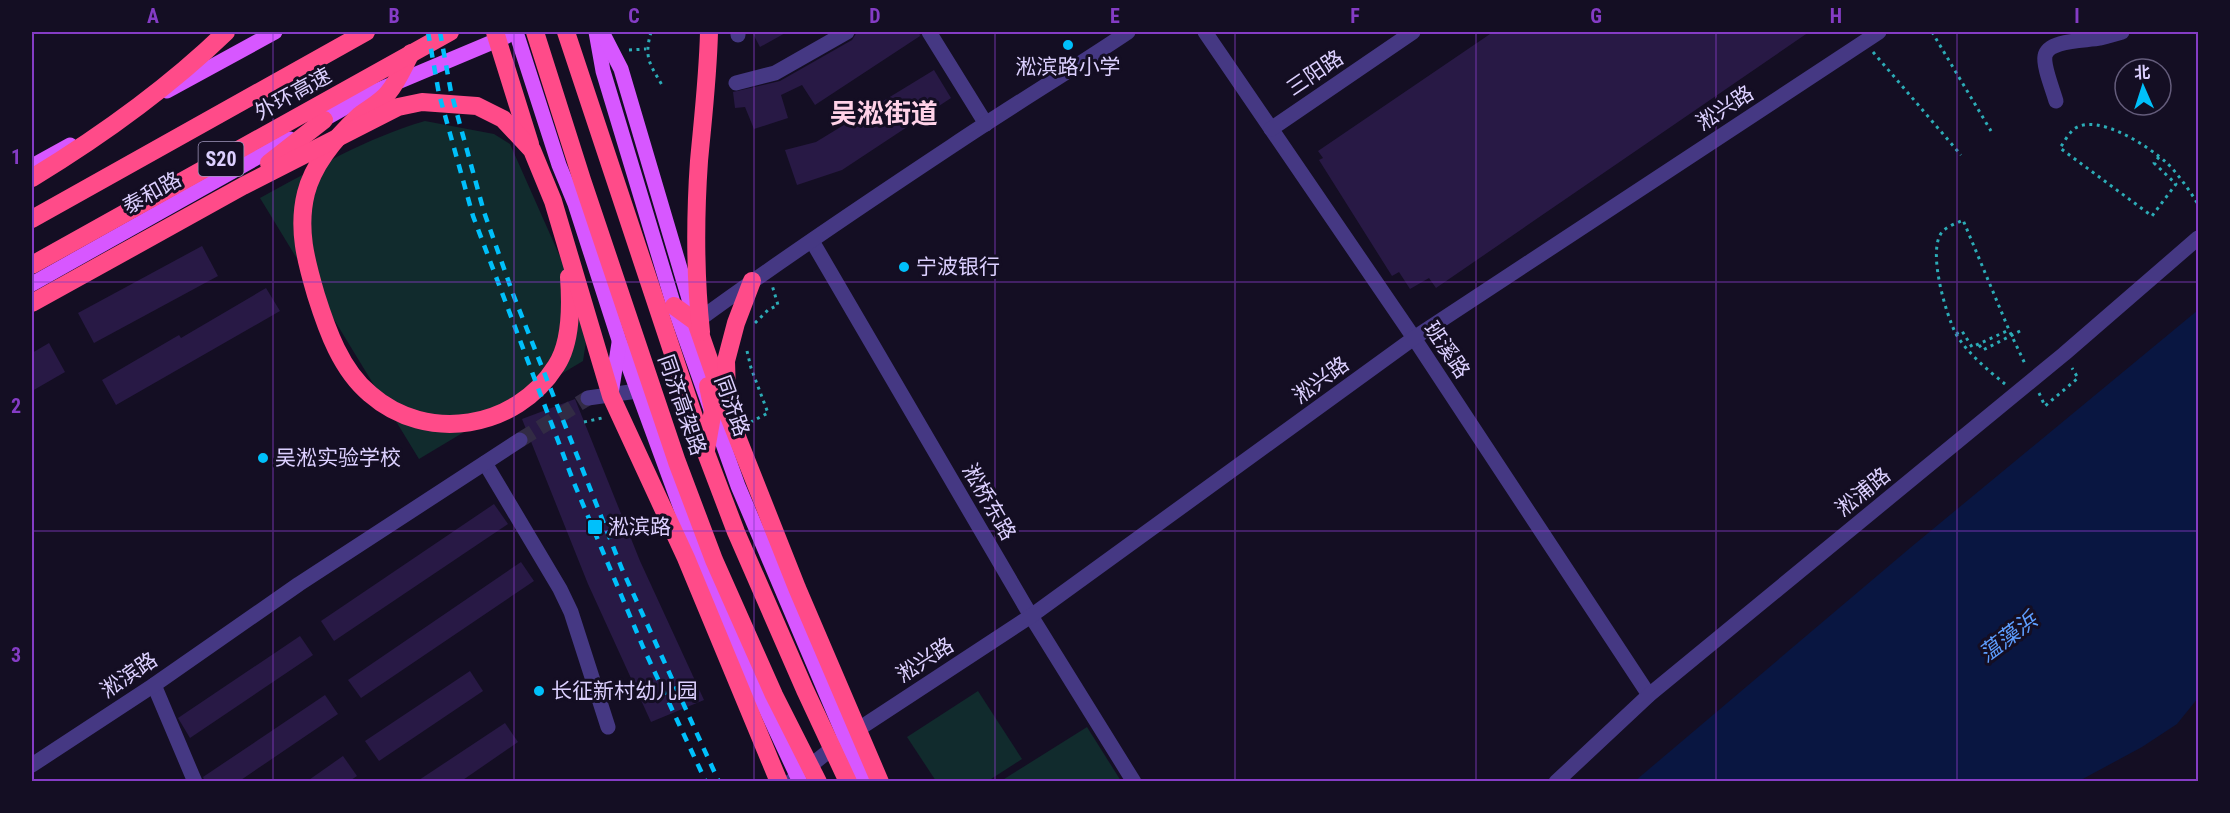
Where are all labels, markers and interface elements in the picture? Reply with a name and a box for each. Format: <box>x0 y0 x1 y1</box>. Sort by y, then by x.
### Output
text: A <box>147 4 159 28</box>
text: B <box>388 4 400 28</box>
text: C <box>628 4 640 28</box>
text: D <box>869 4 881 28</box>
text: E <box>1110 4 1120 28</box>
text: F <box>1350 4 1360 28</box>
text: G <box>1590 4 1602 28</box>
text: H <box>1830 4 1842 28</box>
text: I <box>2074 4 2080 28</box>
marker: 淞滨路小学 <box>1061 38 1075 52</box>
street label: 三阳路 <box>1282 45 1348 101</box>
place label: 淞滨路小学 <box>1016 55 1121 79</box>
north arrow <box>2113 57 2173 117</box>
street label: 外环高速 <box>250 63 336 125</box>
text: 北 <box>2134 63 2151 82</box>
street label: 淞兴路 <box>1692 81 1758 135</box>
district label: 吴淞街道 <box>830 98 938 130</box>
road number: S20 <box>198 142 244 176</box>
text: 1 <box>11 145 21 169</box>
street label: 泰和路 <box>119 167 185 219</box>
place label: 宁波银行 <box>916 255 1000 279</box>
marker: 宁波银行 <box>897 260 911 274</box>
street label: 班溪路 <box>1419 317 1475 383</box>
street label: 同济高架路 <box>654 351 710 459</box>
street label: 淞兴路 <box>1288 352 1354 408</box>
street label: 同济路 <box>710 372 754 440</box>
text: 2 <box>11 394 21 418</box>
place label: 吴淞实验学校 <box>275 446 401 470</box>
marker: 吴淞实验学校 <box>256 451 270 465</box>
street label: 淞桥东路 <box>958 460 1020 544</box>
street label: 淞浦路 <box>1831 463 1895 521</box>
place label: 淞滨路 <box>608 515 671 539</box>
marker: 淞滨路 <box>586 518 604 536</box>
water label: 蕰藻浜 <box>1974 606 2043 667</box>
street label: 淞兴路 <box>892 633 958 687</box>
text: 3 <box>11 643 21 667</box>
street label: 淞滨路 <box>96 647 162 703</box>
place label: 长征新村幼儿园 <box>551 679 698 703</box>
marker: 长征新村幼儿园 <box>532 684 546 698</box>

